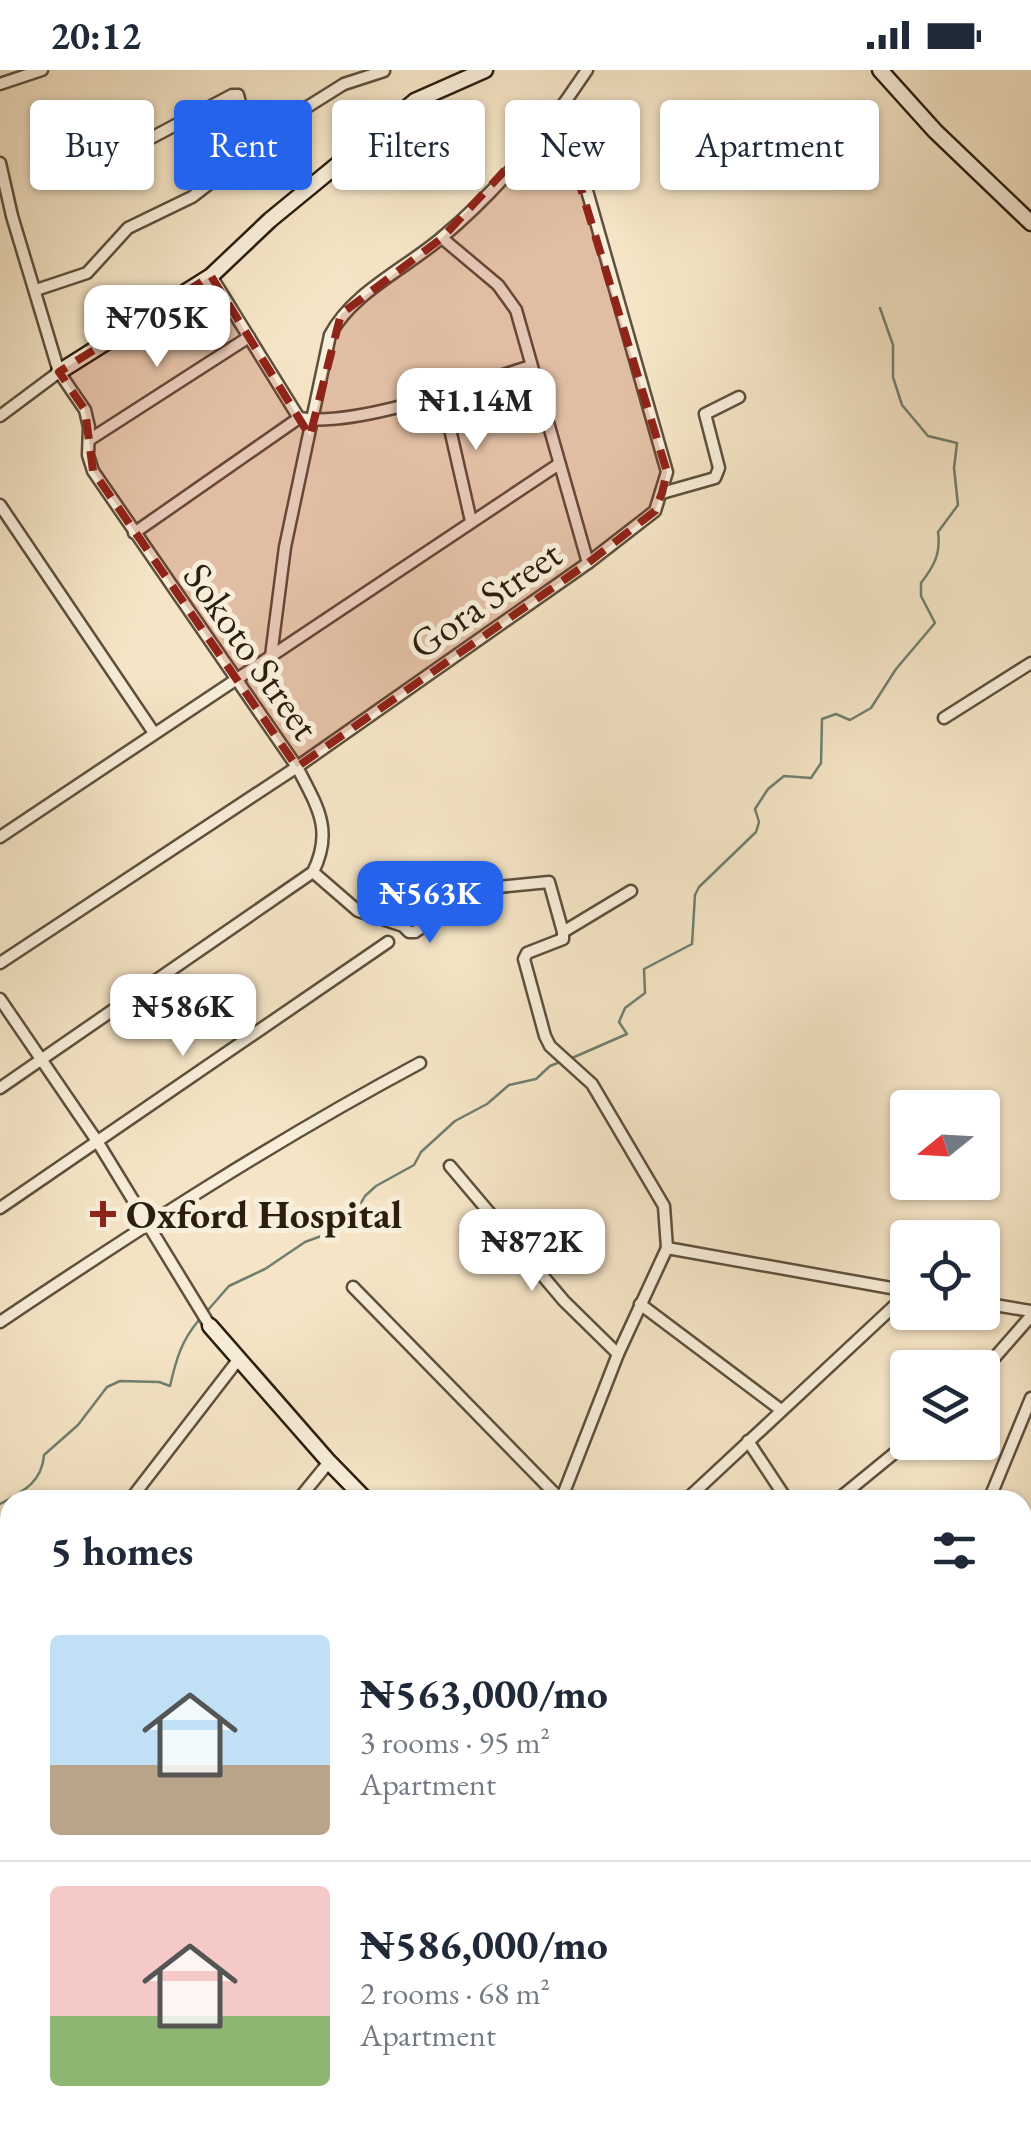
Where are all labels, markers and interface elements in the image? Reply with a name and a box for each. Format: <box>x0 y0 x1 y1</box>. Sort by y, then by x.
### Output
text: 20:12 <box>50 11 141 60</box>
chip: Buy <box>30 100 154 190</box>
chip: Rent <box>174 100 312 190</box>
chip: Filters <box>332 100 485 190</box>
chip: New <box>505 100 640 190</box>
chip: Apartment <box>660 100 879 190</box>
pin: ₦705K <box>87 285 227 370</box>
text: ₦705K <box>106 296 208 338</box>
pin: ₦1.14M <box>395 368 557 453</box>
text: ₦1.14M <box>419 379 533 421</box>
street label: Gora Street <box>399 528 572 670</box>
street label: Sokoto Street <box>172 552 332 750</box>
pin: ₦563K <box>360 861 500 946</box>
text: ₦563K <box>379 872 481 914</box>
pin: ₦586K <box>113 974 253 1059</box>
text: ₦586K <box>132 985 234 1027</box>
north arrow <box>890 1090 1000 1200</box>
map controls <box>890 1090 1000 1460</box>
place label: Oxford Hospital <box>126 1188 402 1240</box>
marker: Oxford Hospital <box>90 1201 116 1227</box>
pin: ₦872K <box>462 1209 602 1294</box>
text: ₦872K <box>481 1220 583 1262</box>
button: locate <box>890 1220 1000 1330</box>
button: layers <box>890 1350 1000 1460</box>
text: 5 homes <box>50 1523 193 1578</box>
icon: filters <box>927 1523 982 1578</box>
text: ₦563,000/mo <box>360 1666 608 1721</box>
icon: home <box>130 1675 250 1795</box>
text: 3 rooms · 95 m² <box>360 1721 550 1763</box>
text: Apartment <box>360 1763 496 1805</box>
text: ₦586,000/mo <box>360 1917 608 1972</box>
icon: home <box>130 1926 250 2046</box>
text: 2 rooms · 68 m² <box>360 1972 550 2014</box>
text: Apartment <box>360 2014 496 2056</box>

